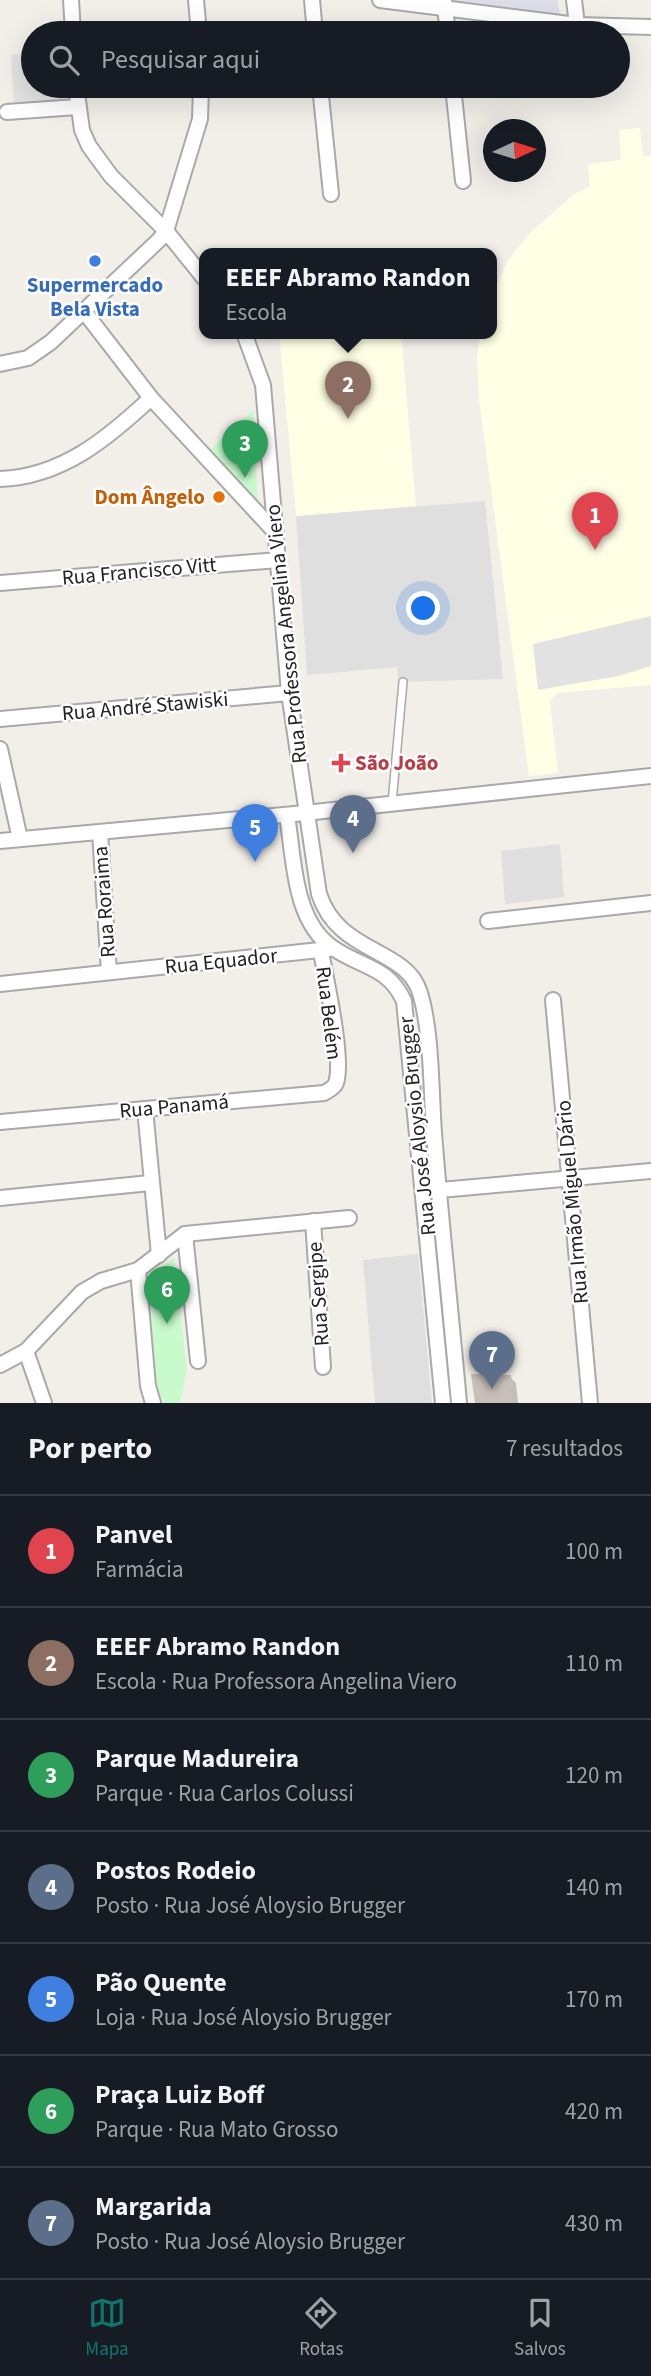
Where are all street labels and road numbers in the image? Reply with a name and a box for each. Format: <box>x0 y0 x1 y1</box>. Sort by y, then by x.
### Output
street label: Rua Professora Angelina Viero <box>257 503 315 765</box>
street label: Rua Francisco Vitt <box>60 549 218 593</box>
street label: Rua André Stawiski <box>61 684 229 728</box>
street label: Rua Roraima <box>85 845 123 959</box>
street label: Rua Equador <box>163 940 279 982</box>
street label: Rua Belém <box>308 964 350 1062</box>
street label: Rua José Aloysio Brugger <box>391 1014 443 1237</box>
street label: Rua Panamá <box>118 1086 230 1126</box>
street label: Rua Irmão Miguel Dário <box>548 1099 596 1305</box>
street label: Rua Sergipe <box>299 1241 337 1347</box>

